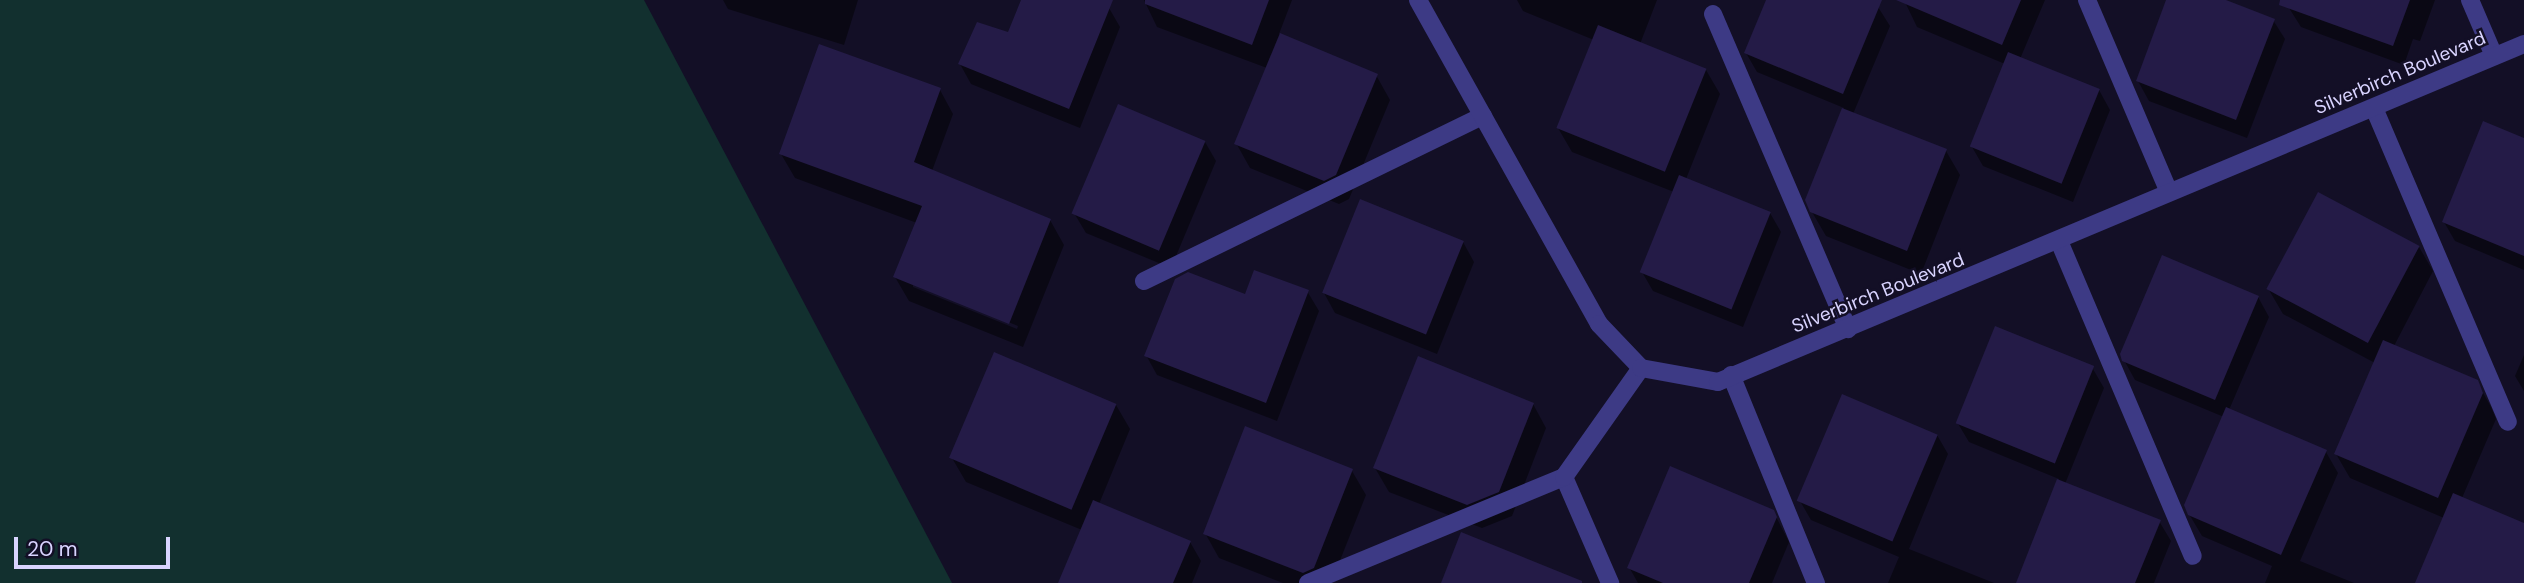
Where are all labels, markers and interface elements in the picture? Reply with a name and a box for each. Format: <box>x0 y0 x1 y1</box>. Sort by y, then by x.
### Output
street label: Silverbirch Boulevard <box>2311 27 2489 119</box>
street label: Silverbirch Boulevard <box>1788 248 1968 338</box>
scale bar <box>18 524 173 568</box>
text: 20 m <box>27 535 78 563</box>

